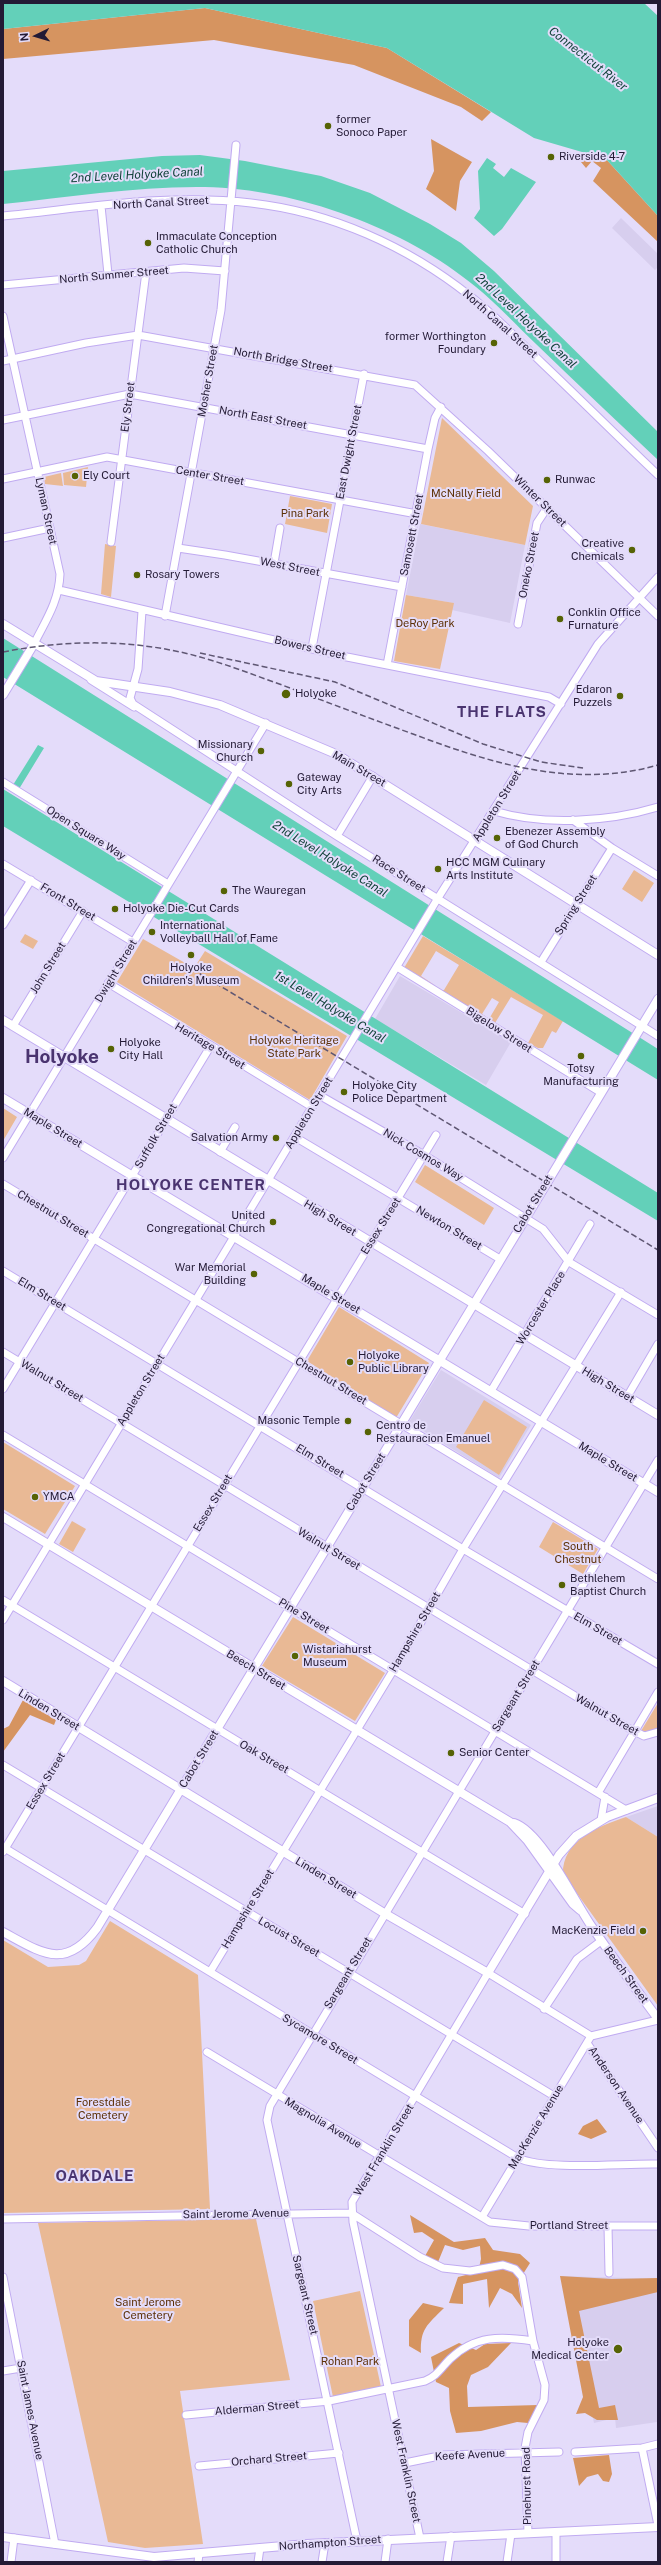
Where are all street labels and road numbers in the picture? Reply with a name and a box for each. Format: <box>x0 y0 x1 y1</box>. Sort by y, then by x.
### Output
street label: North Canal Street <box>113 194 209 212</box>
street label: North Summer Street <box>59 264 169 286</box>
street label: North Canal Street <box>460 287 540 361</box>
street label: Mosher Street <box>195 344 221 418</box>
street label: North Bridge Street <box>232 345 334 375</box>
street label: Ely Street <box>118 381 138 433</box>
street label: North East Street <box>218 404 308 432</box>
street label: East Dwight Street <box>333 404 365 500</box>
street label: Center Street <box>175 463 245 489</box>
street label: Winter Street <box>511 472 569 530</box>
street label: Lyman Street <box>32 476 60 546</box>
street label: Samosett Street <box>398 493 426 577</box>
street label: Oneko Street <box>516 531 542 599</box>
street label: West Street <box>259 555 321 579</box>
street label: Bowers Street <box>273 633 347 663</box>
street label: Main Street <box>330 748 388 790</box>
street label: Appleton Street <box>470 768 524 844</box>
street label: Open Square Way <box>44 803 128 863</box>
street label: Race Street <box>370 852 428 896</box>
street label: Spring Street <box>552 872 600 938</box>
street label: Front Street <box>38 880 98 924</box>
street label: Dwight Street <box>92 937 140 1005</box>
street label: John Street <box>27 940 69 996</box>
street label: Bigelow Street <box>463 1004 535 1056</box>
street label: Heritage Street <box>172 1020 248 1072</box>
street label: Appleton Street <box>282 1075 336 1151</box>
street label: Suffolk Street <box>132 1101 180 1171</box>
street label: Maple Street <box>21 1105 85 1151</box>
street label: Nick Cosmos Way <box>381 1126 465 1184</box>
street label: Cabot Street <box>511 1173 555 1235</box>
street label: Chestnut Street <box>15 1187 91 1241</box>
street label: Essex Street <box>358 1195 404 1257</box>
street label: High Street <box>301 1197 359 1239</box>
street label: Newton Street <box>414 1203 484 1253</box>
street label: Worcester Place <box>514 1269 568 1347</box>
street label: Maple Street <box>299 1271 363 1317</box>
street label: Elm Street <box>15 1274 69 1314</box>
street label: Appleton Street <box>114 1352 168 1428</box>
street label: Chestnut Street <box>293 1354 369 1408</box>
street label: Walnut Street <box>18 1357 86 1405</box>
street label: High Street <box>579 1364 637 1406</box>
street label: Maple Street <box>576 1439 640 1485</box>
street label: Elm Street <box>293 1441 347 1481</box>
street label: Cabot Street <box>344 1451 388 1513</box>
street label: Essex Street <box>191 1472 235 1534</box>
street label: Walnut Street <box>295 1525 363 1573</box>
street label: Hampshire Street <box>387 1590 443 1674</box>
street label: Pine Street <box>276 1596 332 1636</box>
street label: Elm Street <box>571 1610 625 1648</box>
street label: Beech Street <box>224 1647 288 1693</box>
street label: Sargeant Street <box>489 1658 543 1734</box>
street label: Linden Street <box>16 1686 82 1734</box>
street label: Walnut Street <box>573 1691 641 1739</box>
street label: Cabot Street <box>177 1728 221 1790</box>
street label: Oak Street <box>237 1738 291 1776</box>
street label: Essex Street <box>24 1750 68 1812</box>
street label: Linden Street <box>293 1854 359 1902</box>
street label: Hampshire Street <box>219 1867 277 1951</box>
street label: Locust Street <box>256 1914 322 1960</box>
street label: Sargeant Street <box>321 1935 375 2011</box>
street label: Beech Street <box>601 1944 651 2006</box>
street label: Sycamore Street <box>280 2011 360 2067</box>
street label: Anderson Avenue <box>585 2044 647 2126</box>
street label: MacKenzie Avenue <box>506 2082 566 2172</box>
street label: Magnolia Avenue <box>282 2095 364 2151</box>
street label: West Franklin Street <box>351 2102 417 2198</box>
street label: Saint Jerome Avenue <box>183 2206 289 2222</box>
street label: Portland Street <box>530 2219 608 2233</box>
street label: Sargeant Street <box>289 2254 321 2336</box>
street label: Saint James Avenue <box>14 2359 46 2461</box>
street label: Alderman Street <box>214 2398 300 2418</box>
street label: West Franklin Street <box>389 2418 423 2524</box>
street label: Keefe Avenue <box>435 2447 505 2463</box>
street label: Pinehurst Road <box>520 2447 534 2525</box>
street label: Orchard Street <box>231 2449 307 2469</box>
street label: Northampton Street <box>278 2533 382 2553</box>

